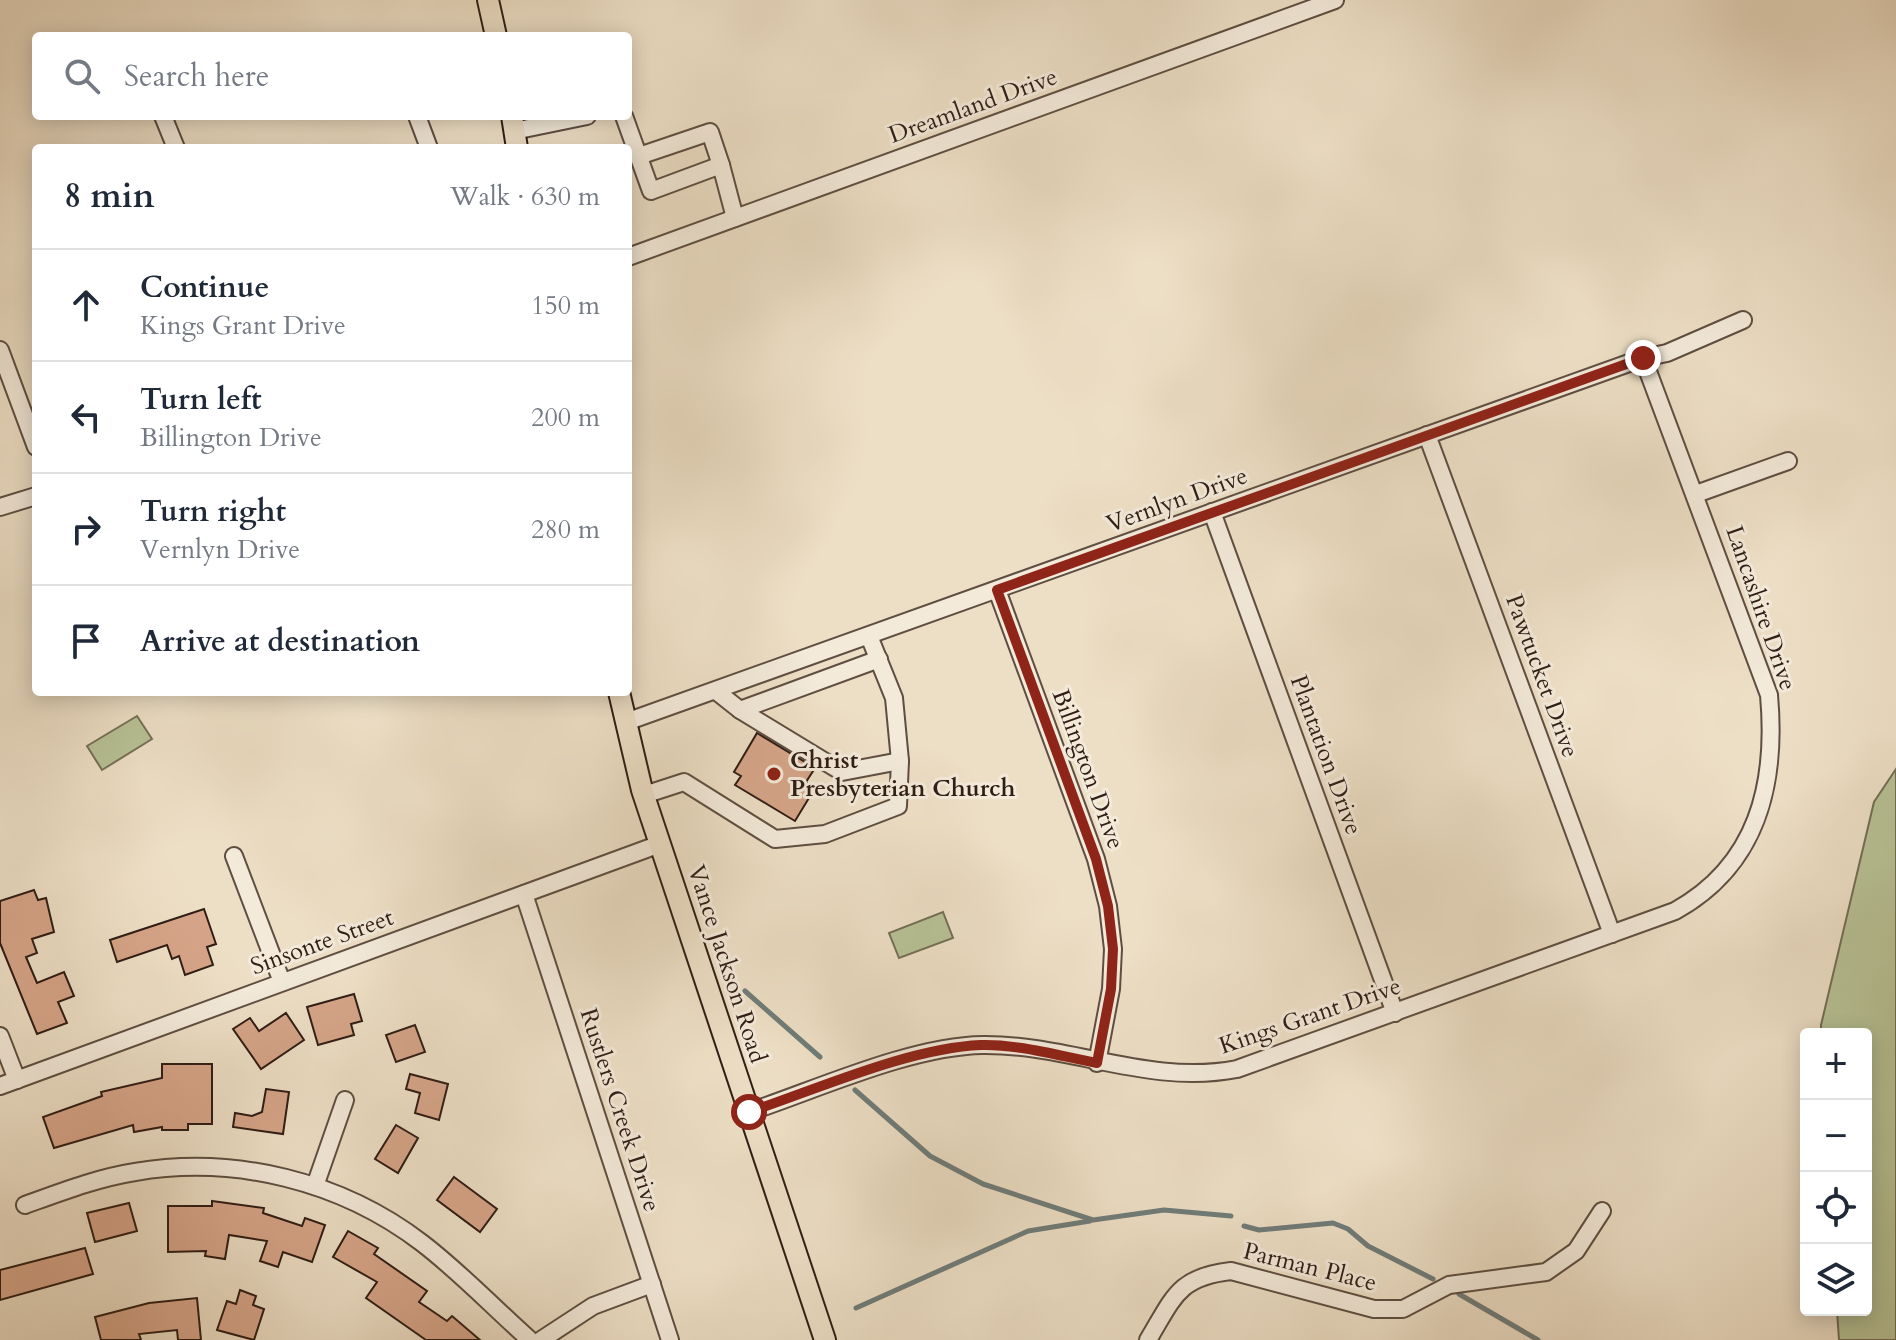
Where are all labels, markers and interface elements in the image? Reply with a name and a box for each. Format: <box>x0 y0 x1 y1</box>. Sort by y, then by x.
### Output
search box <box>32 32 632 120</box>
icon: search <box>60 54 104 98</box>
text: Search here <box>124 56 269 97</box>
street label: Dreamland Drive <box>884 60 1062 152</box>
text: 8 min <box>64 173 155 219</box>
text: Walk · 630 m <box>450 179 600 214</box>
text: Continue <box>140 267 269 308</box>
icon: ahead <box>64 283 108 327</box>
text: 150 m <box>531 288 600 323</box>
text: Kings Grant Drive <box>140 308 346 343</box>
route end <box>1625 340 1661 376</box>
text: Turn left <box>140 379 262 420</box>
icon: left <box>64 395 108 439</box>
text: 200 m <box>531 400 600 435</box>
text: Billington Drive <box>140 420 322 455</box>
street label: Vernlyn Drive <box>1102 459 1252 541</box>
text: Turn right <box>140 491 286 532</box>
icon: right <box>64 507 108 551</box>
text: 280 m <box>531 512 600 547</box>
street label: Lancashire Drive <box>1717 521 1805 695</box>
text: Vernlyn Drive <box>140 532 300 567</box>
street label: Pawtucket Drive <box>1497 590 1587 762</box>
icon: arrive <box>64 619 108 663</box>
text: Arrive at destination <box>140 621 420 662</box>
street label: Plantation Drive <box>1282 671 1370 839</box>
street label: Billington Drive <box>1044 685 1132 853</box>
place label: Christ Presbyterian Church <box>790 744 1016 805</box>
marker: Christ Presbyterian Church <box>765 765 783 783</box>
street label: Vance Jackson Road <box>679 861 775 1067</box>
street label: Sinsonte Street <box>246 901 398 983</box>
street label: Kings Grant Drive <box>1215 969 1405 1063</box>
street label: Rustlers Creek Drive <box>572 1004 668 1216</box>
map controls <box>1800 1028 1872 1316</box>
button: + <box>1800 1028 1872 1100</box>
route start <box>731 1094 767 1130</box>
button: − <box>1800 1100 1872 1172</box>
button: locate <box>1800 1172 1872 1244</box>
street label: Parman Place <box>1240 1234 1380 1300</box>
button: layers <box>1800 1244 1872 1316</box>

